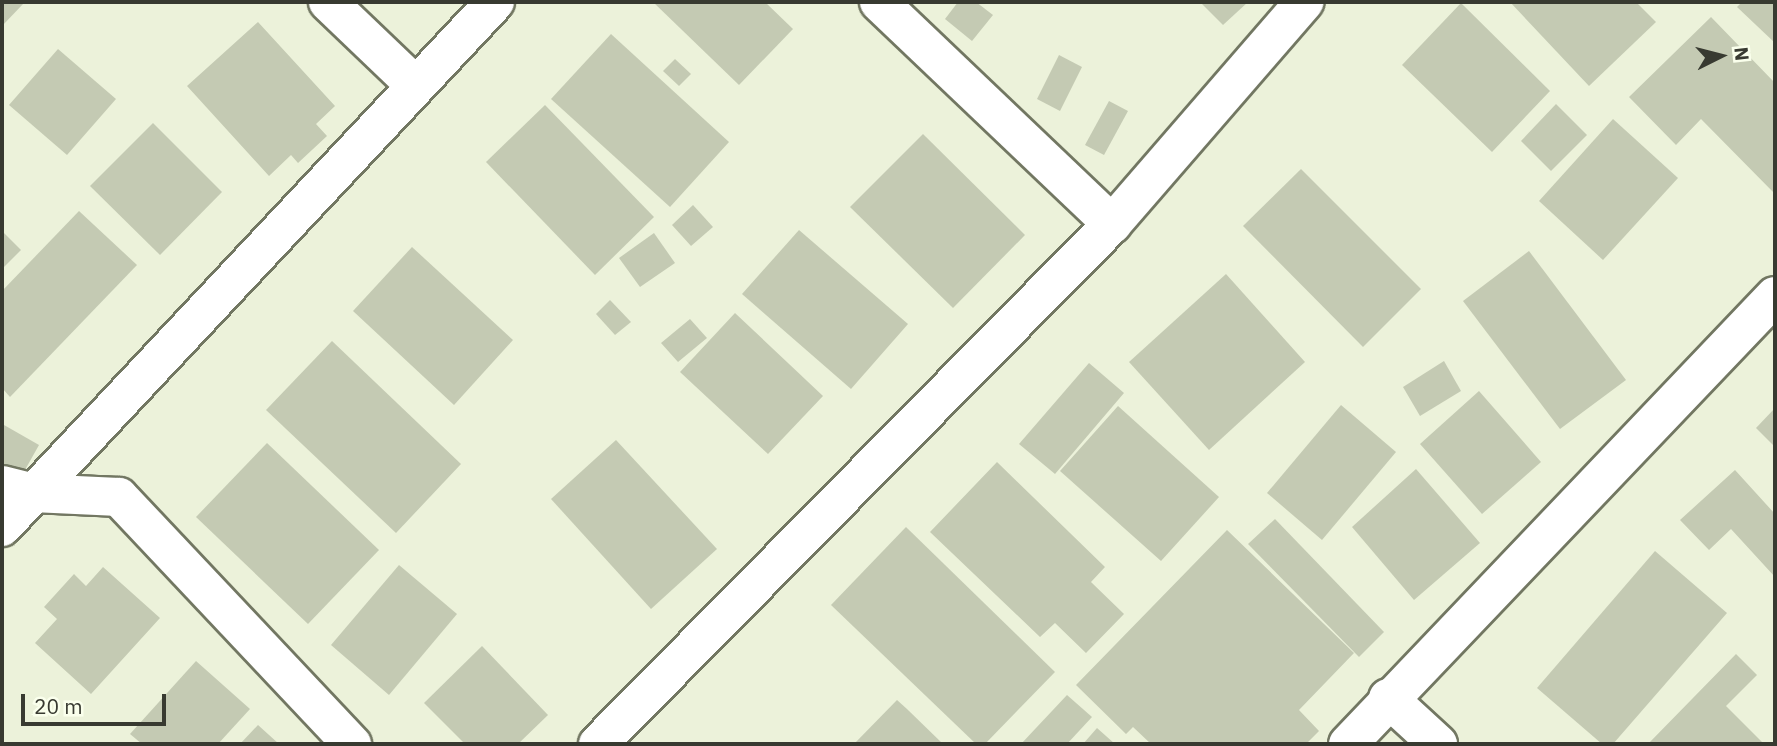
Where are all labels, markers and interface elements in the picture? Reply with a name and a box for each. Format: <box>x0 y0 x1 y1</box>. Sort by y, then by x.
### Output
north arrow <box>1686 21 1756 91</box>
text: N <box>1729 46 1755 62</box>
scale bar <box>24 680 170 724</box>
text: 20 m <box>34 692 83 720</box>

